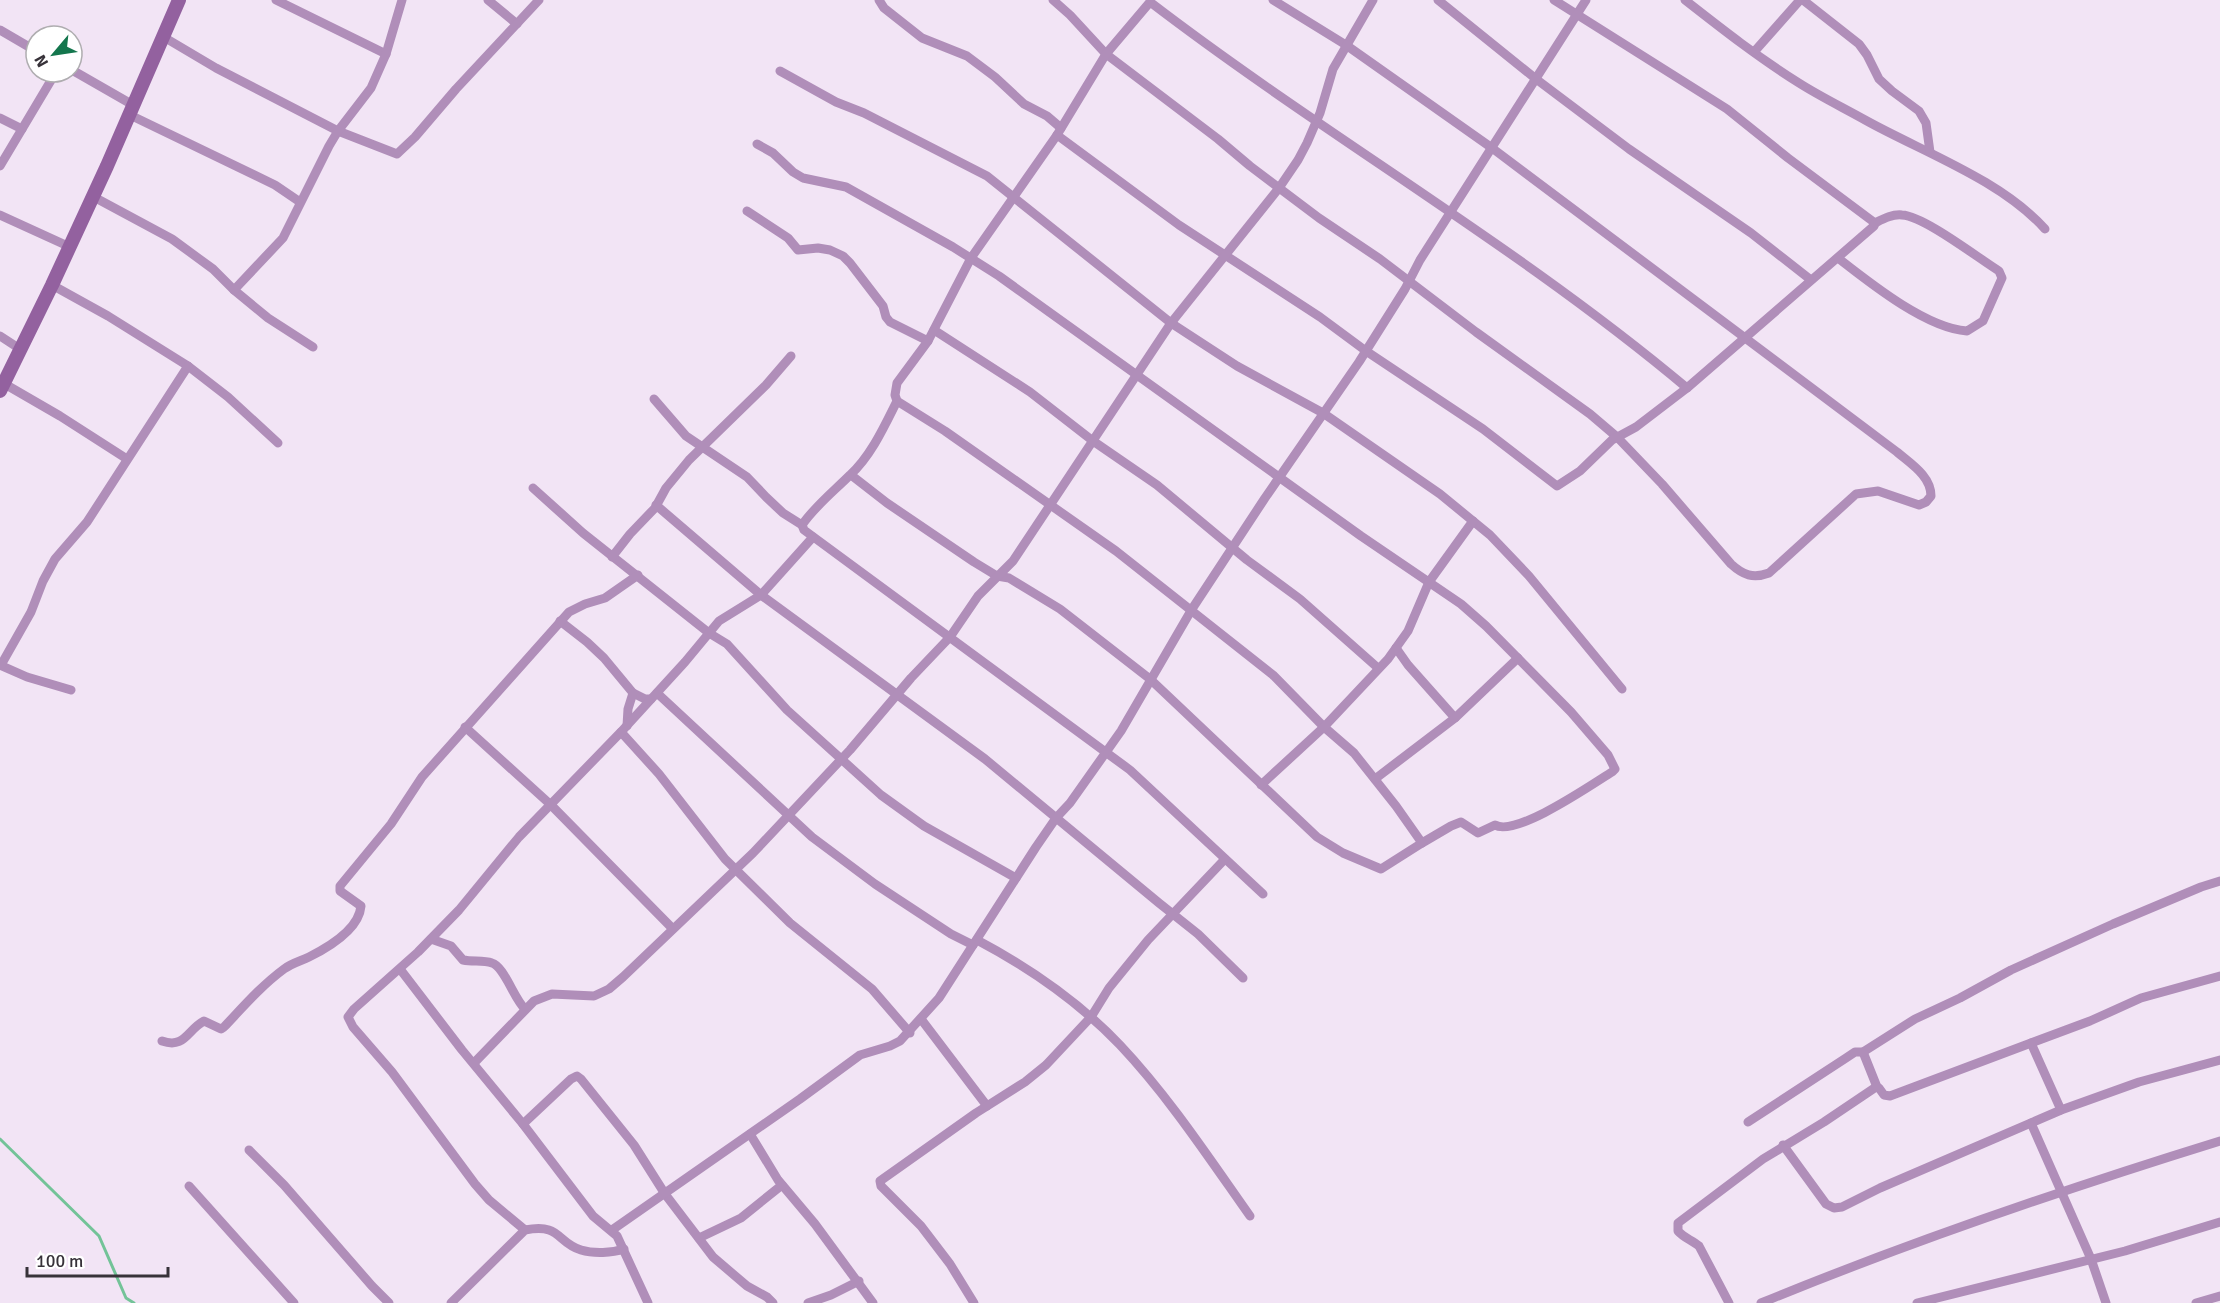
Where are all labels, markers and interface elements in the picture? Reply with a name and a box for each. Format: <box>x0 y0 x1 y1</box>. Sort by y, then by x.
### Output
north arrow <box>24 24 84 84</box>
text: N <box>30 51 53 71</box>
scale bar <box>27 1240 168 1278</box>
text: 100 m <box>36 1250 83 1272</box>

